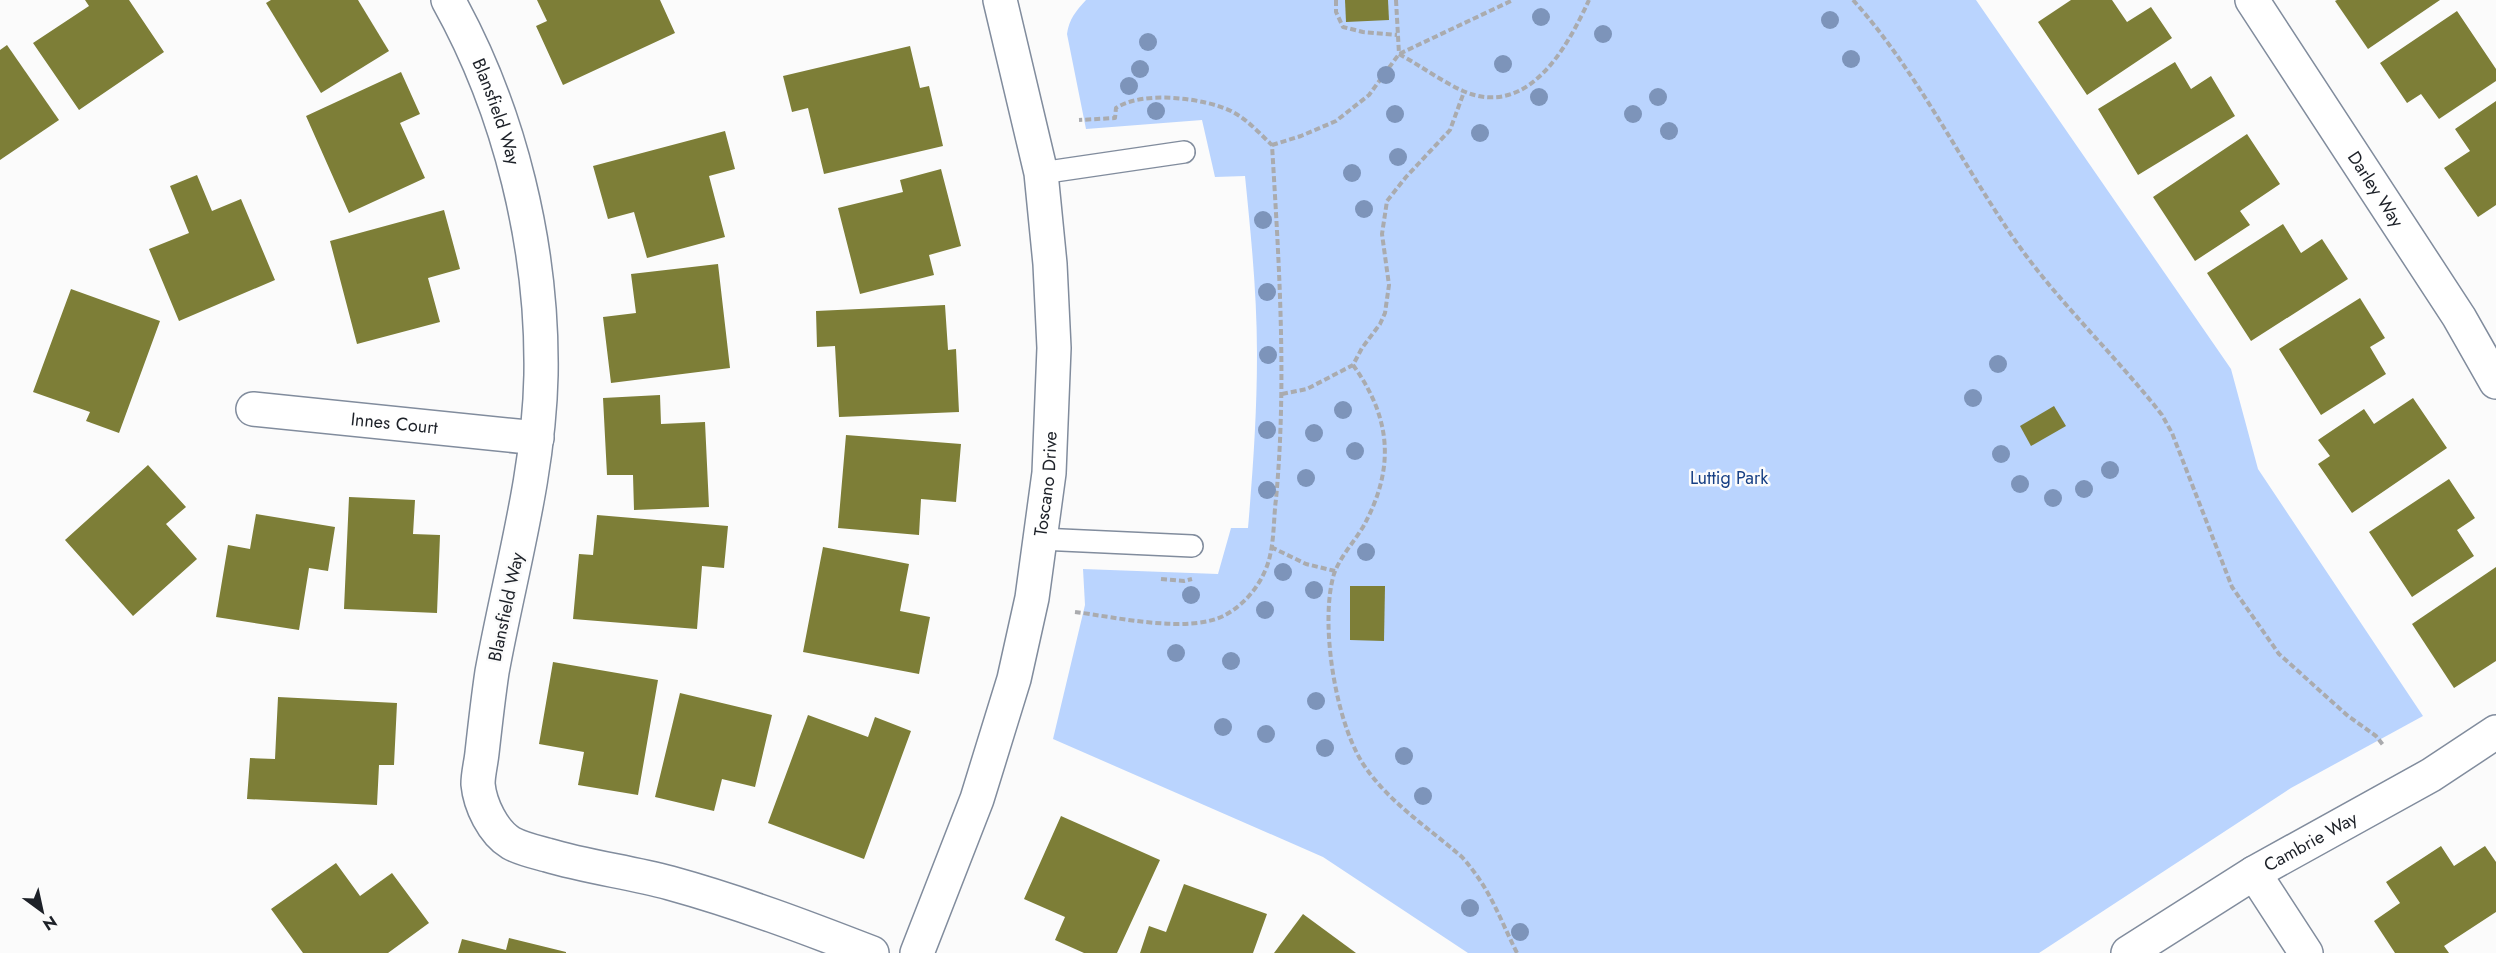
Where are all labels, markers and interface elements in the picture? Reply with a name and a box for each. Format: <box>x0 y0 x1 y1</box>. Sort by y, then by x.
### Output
street label: Blansfield Way <box>466 54 527 168</box>
street label: Darley Way <box>2341 146 2410 232</box>
street label: Innes Court <box>349 406 440 441</box>
street label: Toscano Drive <box>1028 431 1064 538</box>
park label: Luttig Park <box>1690 465 1768 491</box>
street label: Blansfield Way <box>482 550 530 664</box>
street label: Cambrie Way <box>2259 805 2362 878</box>
north arrow <box>12 881 72 941</box>
text: N <box>38 910 61 936</box>

